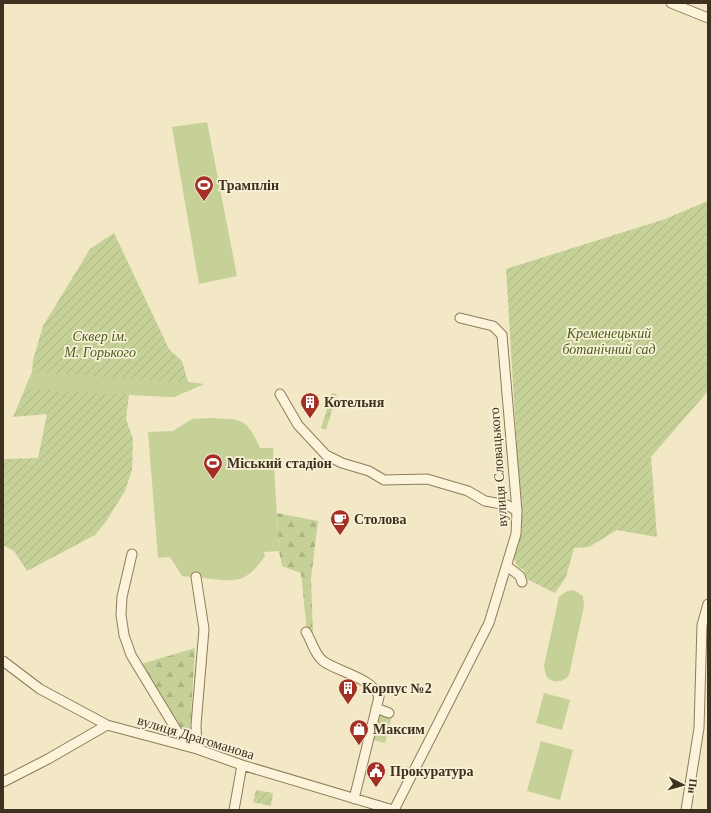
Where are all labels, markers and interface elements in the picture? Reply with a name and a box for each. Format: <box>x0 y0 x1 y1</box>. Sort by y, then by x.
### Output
sports icon: Трамплін <box>193 174 215 202</box>
place label: Трамплін <box>218 178 279 193</box>
park label: Кременецький ботанічний сад <box>562 326 656 357</box>
park label: Сквер ім. М. Горького <box>63 329 136 360</box>
building icon: Котельня <box>299 391 321 419</box>
place label: Котельня <box>324 395 385 410</box>
street label: вулиця Словацького <box>487 407 510 527</box>
sports icon: Міський стадіон <box>202 452 224 480</box>
place label: Міський стадіон <box>227 456 332 471</box>
cafe icon: Столова <box>329 508 351 536</box>
place label: Столова <box>354 512 407 527</box>
building icon: Корпус №2 <box>337 677 359 705</box>
place label: Корпус №2 <box>362 681 432 696</box>
street label: вулиця Драгоманова <box>136 713 257 763</box>
shop icon: Максим <box>348 718 370 746</box>
place label: Максим <box>373 722 425 737</box>
public building icon: Прокуратура <box>365 760 387 788</box>
place label: Прокуратура <box>390 764 473 779</box>
north arrow <box>663 765 703 805</box>
text: Пн <box>686 778 700 795</box>

